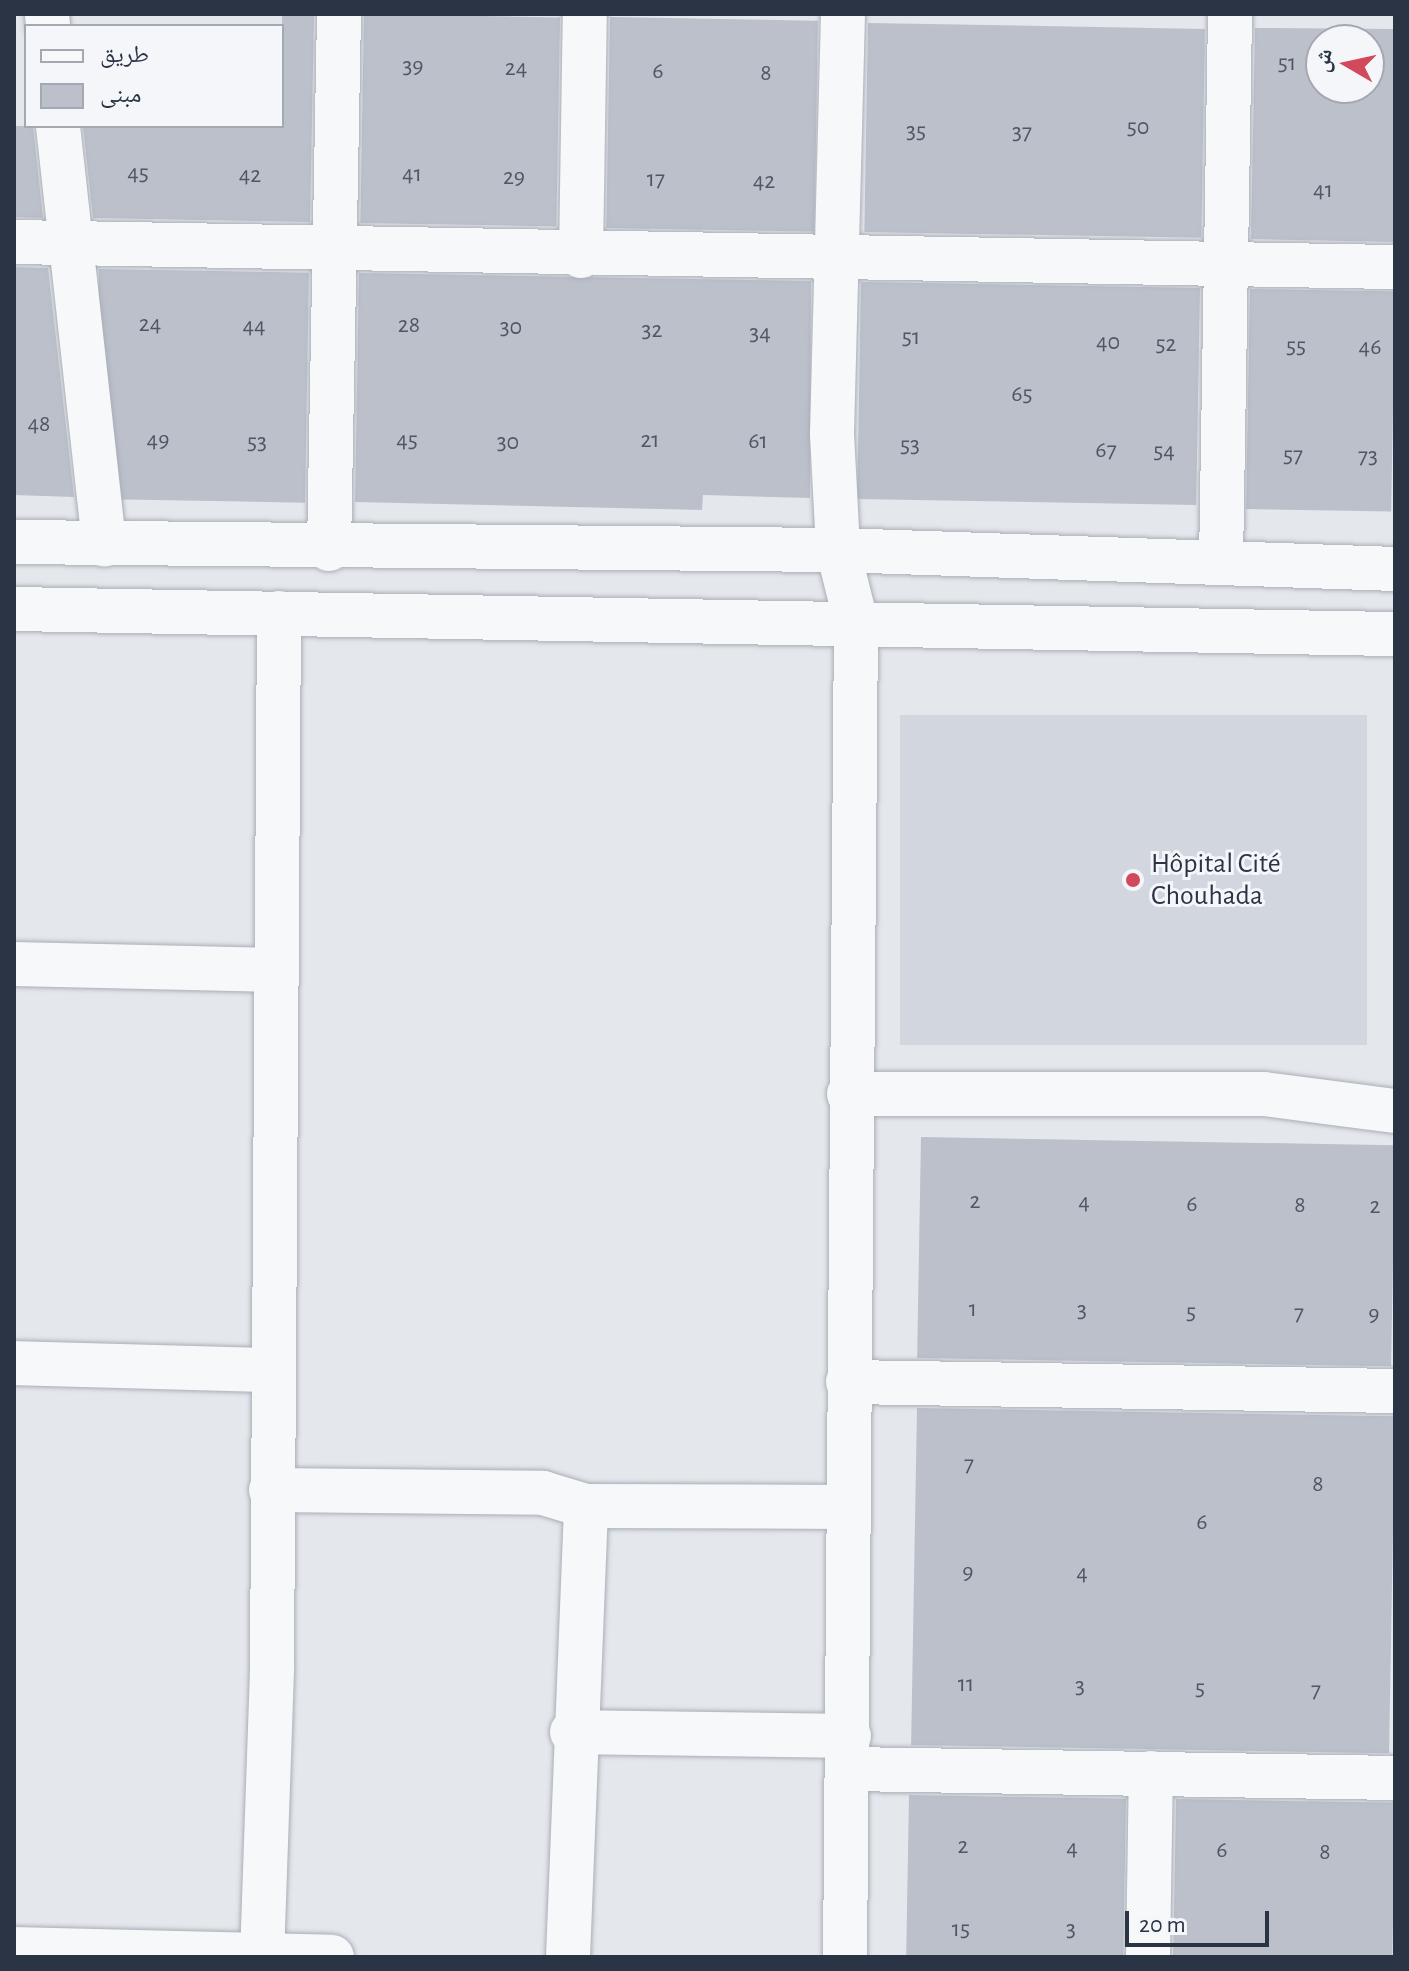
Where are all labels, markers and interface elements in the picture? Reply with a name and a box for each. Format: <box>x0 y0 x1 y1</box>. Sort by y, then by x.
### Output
legend <box>24 24 284 128</box>
north arrow <box>1305 24 1385 104</box>
text: طريق <box>100 43 149 67</box>
text: ش <box>1311 47 1336 74</box>
house number: 51 <box>1278 50 1296 78</box>
house number: 39 <box>402 53 424 81</box>
house number: 24 <box>505 55 527 83</box>
house number: 6 <box>652 58 664 86</box>
house number: 8 <box>760 60 772 88</box>
text: مبنى <box>100 83 141 107</box>
house number: 50 <box>1127 114 1149 142</box>
house number: 35 <box>906 118 926 146</box>
house number: 37 <box>1012 119 1032 147</box>
house number: 45 <box>127 160 149 188</box>
house number: 41 <box>402 161 422 189</box>
house number: 42 <box>239 162 261 190</box>
house number: 29 <box>503 164 525 192</box>
house number: 17 <box>647 166 665 194</box>
house number: 42 <box>753 168 775 196</box>
house number: 41 <box>1313 177 1333 205</box>
house number: 24 <box>139 311 161 339</box>
house number: 28 <box>398 312 420 340</box>
house number: 44 <box>242 313 266 341</box>
house number: 30 <box>500 314 522 342</box>
house number: 32 <box>642 317 662 345</box>
house number: 34 <box>749 320 771 348</box>
house number: 51 <box>902 324 920 352</box>
house number: 40 <box>1096 329 1120 357</box>
house number: 52 <box>1156 331 1176 359</box>
house number: 55 <box>1286 333 1306 361</box>
house number: 46 <box>1359 334 1381 362</box>
house number: 65 <box>1011 381 1033 409</box>
house number: 48 <box>28 411 50 439</box>
house number: 49 <box>147 427 169 455</box>
house number: 45 <box>396 427 418 455</box>
house number: 21 <box>640 427 660 455</box>
house number: 61 <box>748 428 768 456</box>
house number: 53 <box>247 429 267 457</box>
house number: 30 <box>497 429 519 457</box>
house number: 53 <box>900 432 920 460</box>
house number: 67 <box>1095 437 1117 465</box>
house number: 54 <box>1153 438 1175 466</box>
house number: 57 <box>1283 442 1303 470</box>
house number: 73 <box>1358 443 1378 471</box>
place label: Hôpital Cité Chouhada <box>1151 847 1281 913</box>
marker: Hôpital Cité Chouhada <box>1122 869 1144 891</box>
house number: 2 <box>970 1188 980 1216</box>
house number: 4 <box>1078 1189 1090 1217</box>
house number: 6 <box>1186 1191 1198 1219</box>
house number: 8 <box>1294 1192 1306 1220</box>
house number: 2 <box>1370 1193 1380 1221</box>
house number: 1 <box>969 1296 977 1324</box>
house number: 3 <box>1077 1297 1087 1325</box>
house number: 5 <box>1186 1299 1196 1327</box>
house number: 7 <box>1294 1300 1304 1328</box>
house number: 9 <box>1368 1301 1380 1329</box>
house number: 7 <box>964 1451 974 1479</box>
house number: 8 <box>1312 1471 1324 1499</box>
house number: 6 <box>1196 1509 1208 1537</box>
house number: 9 <box>962 1559 974 1587</box>
house number: 4 <box>1076 1560 1088 1588</box>
house number: 11 <box>958 1671 974 1699</box>
house number: 3 <box>1075 1673 1085 1701</box>
house number: 5 <box>1195 1675 1205 1703</box>
house number: 7 <box>1311 1677 1321 1705</box>
house number: 2 <box>958 1833 968 1861</box>
house number: 4 <box>1066 1835 1078 1863</box>
house number: 6 <box>1216 1837 1228 1865</box>
house number: 8 <box>1319 1839 1331 1867</box>
scale bar <box>1129 1895 1273 1945</box>
text: 20 m <box>1139 1913 1186 1937</box>
house number: 15 <box>952 1916 970 1944</box>
house number: 3 <box>1066 1916 1076 1944</box>

